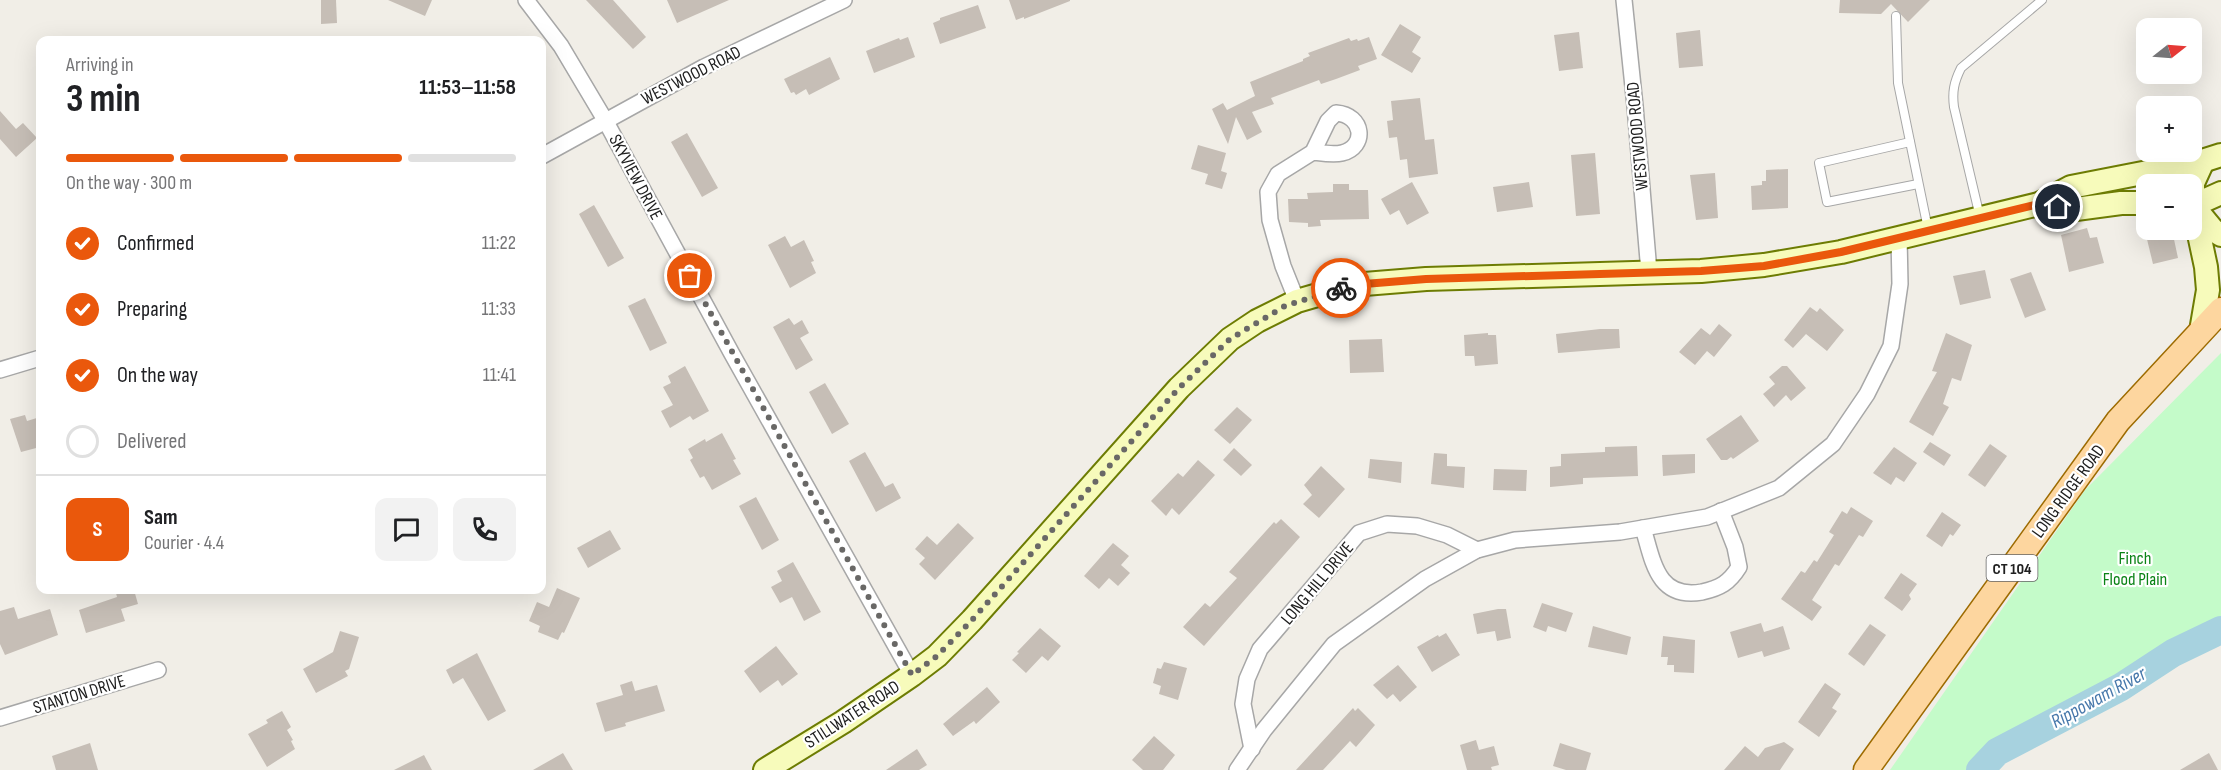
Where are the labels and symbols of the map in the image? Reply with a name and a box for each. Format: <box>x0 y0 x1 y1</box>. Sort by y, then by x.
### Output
north arrow <box>2136 18 2202 84</box>
street label: WESTWOOD ROAD <box>638 41 744 109</box>
street label: WESTWOOD ROAD <box>1622 81 1653 191</box>
street label: SKYVIEW DRIVE <box>604 131 667 223</box>
pin <box>2032 181 2083 232</box>
pin <box>664 250 715 301</box>
courier <box>1311 258 1371 318</box>
street label: LONG RIDGE ROAD <box>2028 441 2109 542</box>
street label: LONG HILL DRIVE <box>1277 538 1358 629</box>
park label: Finch Flood Plain <box>2103 548 2167 590</box>
road number: CT 104 <box>1986 555 2038 581</box>
water label: Rippowam River <box>2047 661 2152 734</box>
street label: STANTON DRIVE <box>31 671 128 718</box>
street label: STILLWATER ROAD <box>801 676 904 753</box>

